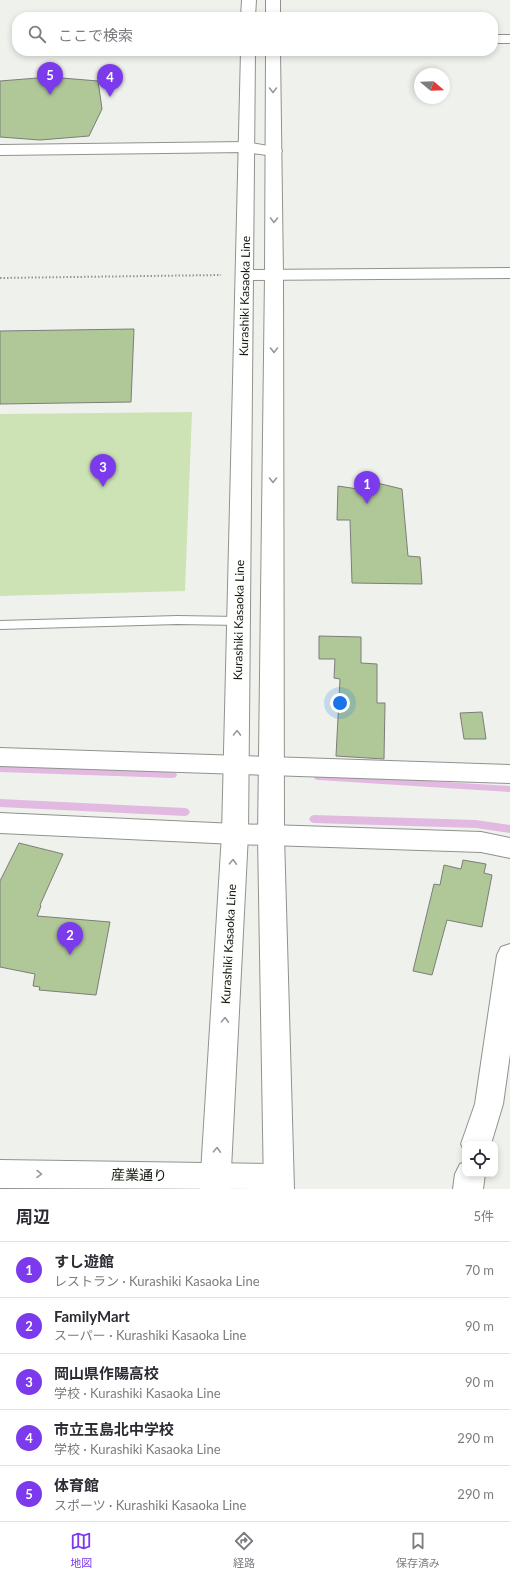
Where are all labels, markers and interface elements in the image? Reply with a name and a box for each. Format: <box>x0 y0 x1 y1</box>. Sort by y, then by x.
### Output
search box <box>12 12 498 56</box>
icon: search <box>26 23 48 45</box>
text: ここで検索 <box>58 26 133 44</box>
pin: 5 <box>37 62 63 95</box>
pin: 4 <box>97 64 123 97</box>
north arrow <box>414 68 450 104</box>
one-way arrow <box>269 87 277 93</box>
one-way arrow <box>270 217 278 223</box>
street label: Kurashiki Kasaoka Line <box>236 236 253 356</box>
one-way arrow <box>269 347 278 353</box>
pin: 3 <box>90 454 116 487</box>
pin: 1 <box>354 471 380 504</box>
one-way arrow <box>269 477 277 483</box>
street label: Kurashiki Kasaoka Line <box>230 560 247 680</box>
your location <box>330 693 350 713</box>
one-way arrow <box>233 730 241 736</box>
one-way arrow <box>229 859 238 865</box>
street label: Kurashiki Kasaoka Line <box>218 883 239 1005</box>
pin: 2 <box>57 922 83 955</box>
one-way arrow <box>220 1017 229 1023</box>
map controls <box>462 1141 498 1177</box>
button: locate <box>462 1141 498 1177</box>
one-way arrow <box>213 1147 222 1153</box>
street label: 産業通り <box>111 1166 167 1183</box>
one-way arrow <box>36 1170 42 1178</box>
text: 周辺 <box>16 1206 50 1227</box>
text: 5件 <box>473 1208 494 1224</box>
text: すし遊館 <box>54 1252 114 1270</box>
text: 1 <box>25 1262 33 1278</box>
text: 70 m <box>465 1262 494 1278</box>
text: レストラン · Kurashiki Kasaoka Line <box>54 1273 260 1289</box>
text: FamilyMart <box>54 1307 130 1325</box>
text: 2 <box>25 1318 33 1334</box>
text: 90 m <box>465 1318 494 1334</box>
text: スーパー · Kurashiki Kasaoka Line <box>54 1327 246 1343</box>
text: 岡山県作陽高校 <box>54 1364 159 1382</box>
text: 3 <box>25 1374 33 1390</box>
text: 90 m <box>465 1374 494 1390</box>
text: 学校 · Kurashiki Kasaoka Line <box>54 1385 221 1401</box>
text: 市立玉島北中学校 <box>54 1420 174 1438</box>
text: 4 <box>25 1430 33 1446</box>
text: 290 m <box>457 1430 494 1446</box>
text: 学校 · Kurashiki Kasaoka Line <box>54 1441 221 1457</box>
text: 体育館 <box>54 1476 99 1494</box>
text: 5 <box>25 1486 33 1502</box>
text: 290 m <box>457 1486 494 1502</box>
text: スポーツ · Kurashiki Kasaoka Line <box>54 1497 246 1513</box>
tab: 地図 <box>70 1530 92 1570</box>
tab: 経路 <box>233 1530 255 1570</box>
tab: 保存済み <box>396 1530 440 1570</box>

